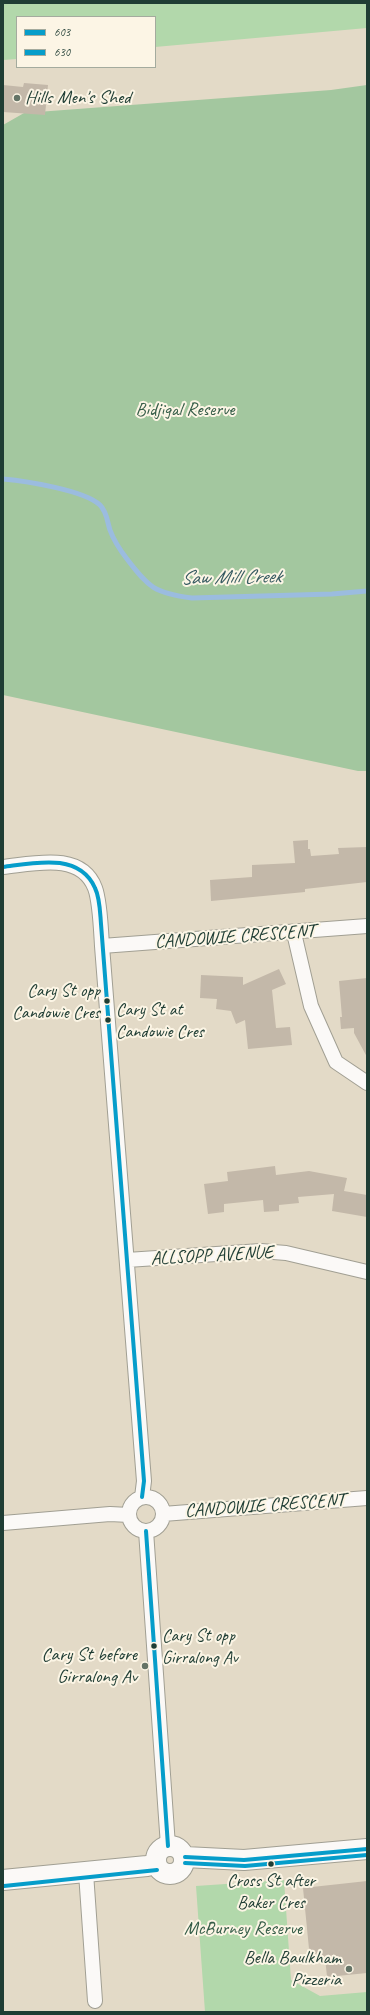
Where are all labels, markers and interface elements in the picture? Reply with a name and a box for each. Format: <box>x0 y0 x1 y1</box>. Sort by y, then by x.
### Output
legend <box>16 16 156 68</box>
text: 603 <box>54 24 70 40</box>
text: 630 <box>54 44 70 60</box>
place label: Hills Men's Shed <box>25 87 131 109</box>
marker: Hills Men's Shed <box>12 93 22 103</box>
park label: Bidjigal Reserve <box>135 399 235 421</box>
water label: Saw Mill Creek <box>181 565 281 591</box>
street label: CANDOWIE CRESCENT <box>154 920 316 954</box>
place label: Cary St opp Candowie Cres <box>12 980 100 1022</box>
marker: Cary St opp Candowie Cres <box>102 996 112 1006</box>
place label: Cary St at Candowie Cres <box>116 999 204 1042</box>
marker: Cary St at Candowie Cres <box>103 1015 113 1025</box>
street label: ALLSOPP AVENUE <box>150 1241 274 1271</box>
street label: CANDOWIE CRESCENT <box>184 1489 346 1523</box>
place label: Cary St opp Girralong Av <box>162 1625 238 1668</box>
marker: Cary St opp Girralong Av <box>149 1641 159 1651</box>
place label: Cary St before Girralong Av <box>42 1644 137 1688</box>
marker: Cary St before Girralong Av <box>140 1661 150 1671</box>
marker: Cross St after Baker Cres <box>266 1859 276 1869</box>
place label: Cross St after Baker Cres <box>227 1870 315 1912</box>
park label: McBurney Reserve <box>184 1918 302 1940</box>
place label: Bella Baulkham Pizzeria <box>244 1947 341 1991</box>
marker: Bella Baulkham Pizzeria <box>344 1964 354 1974</box>

